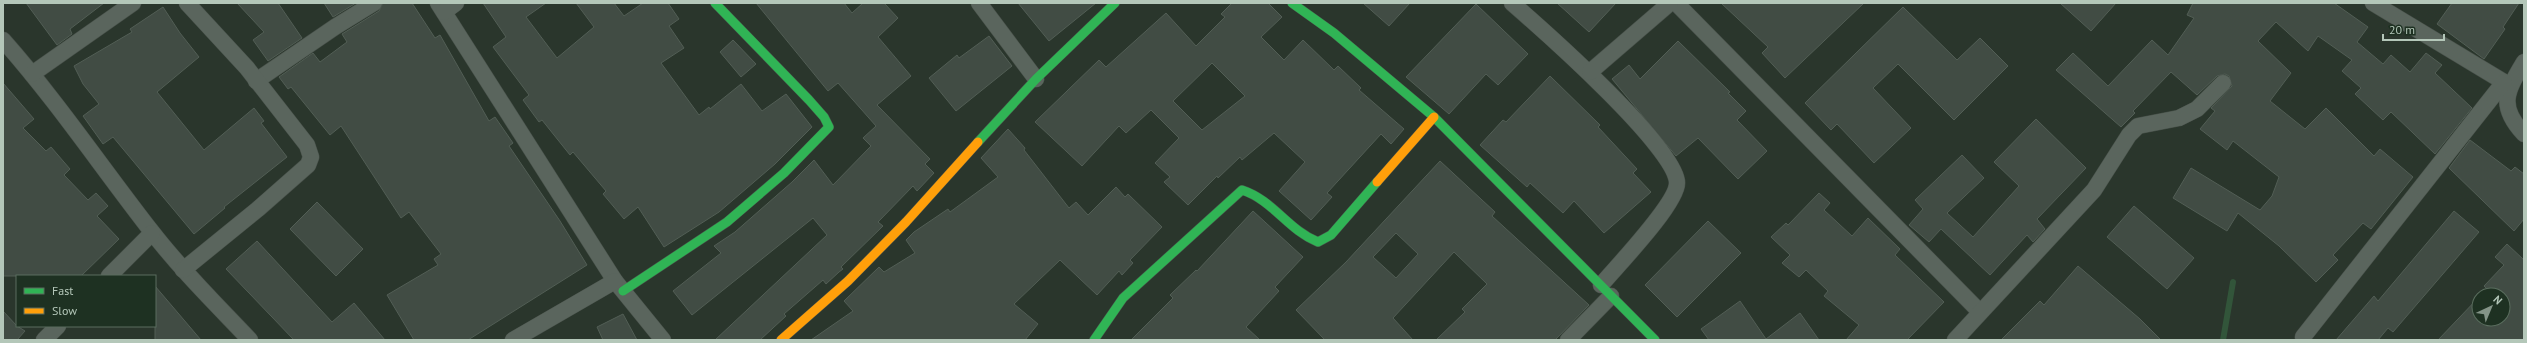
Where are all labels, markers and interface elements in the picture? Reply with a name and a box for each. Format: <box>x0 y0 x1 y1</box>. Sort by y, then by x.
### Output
scale bar <box>2383 16 2444 42</box>
text: 20 m <box>2389 22 2415 37</box>
legend <box>16 275 156 327</box>
text: Fast <box>52 283 73 298</box>
north arrow <box>2471 287 2511 327</box>
text: N <box>2490 292 2505 307</box>
text: Slow <box>52 303 77 318</box>

